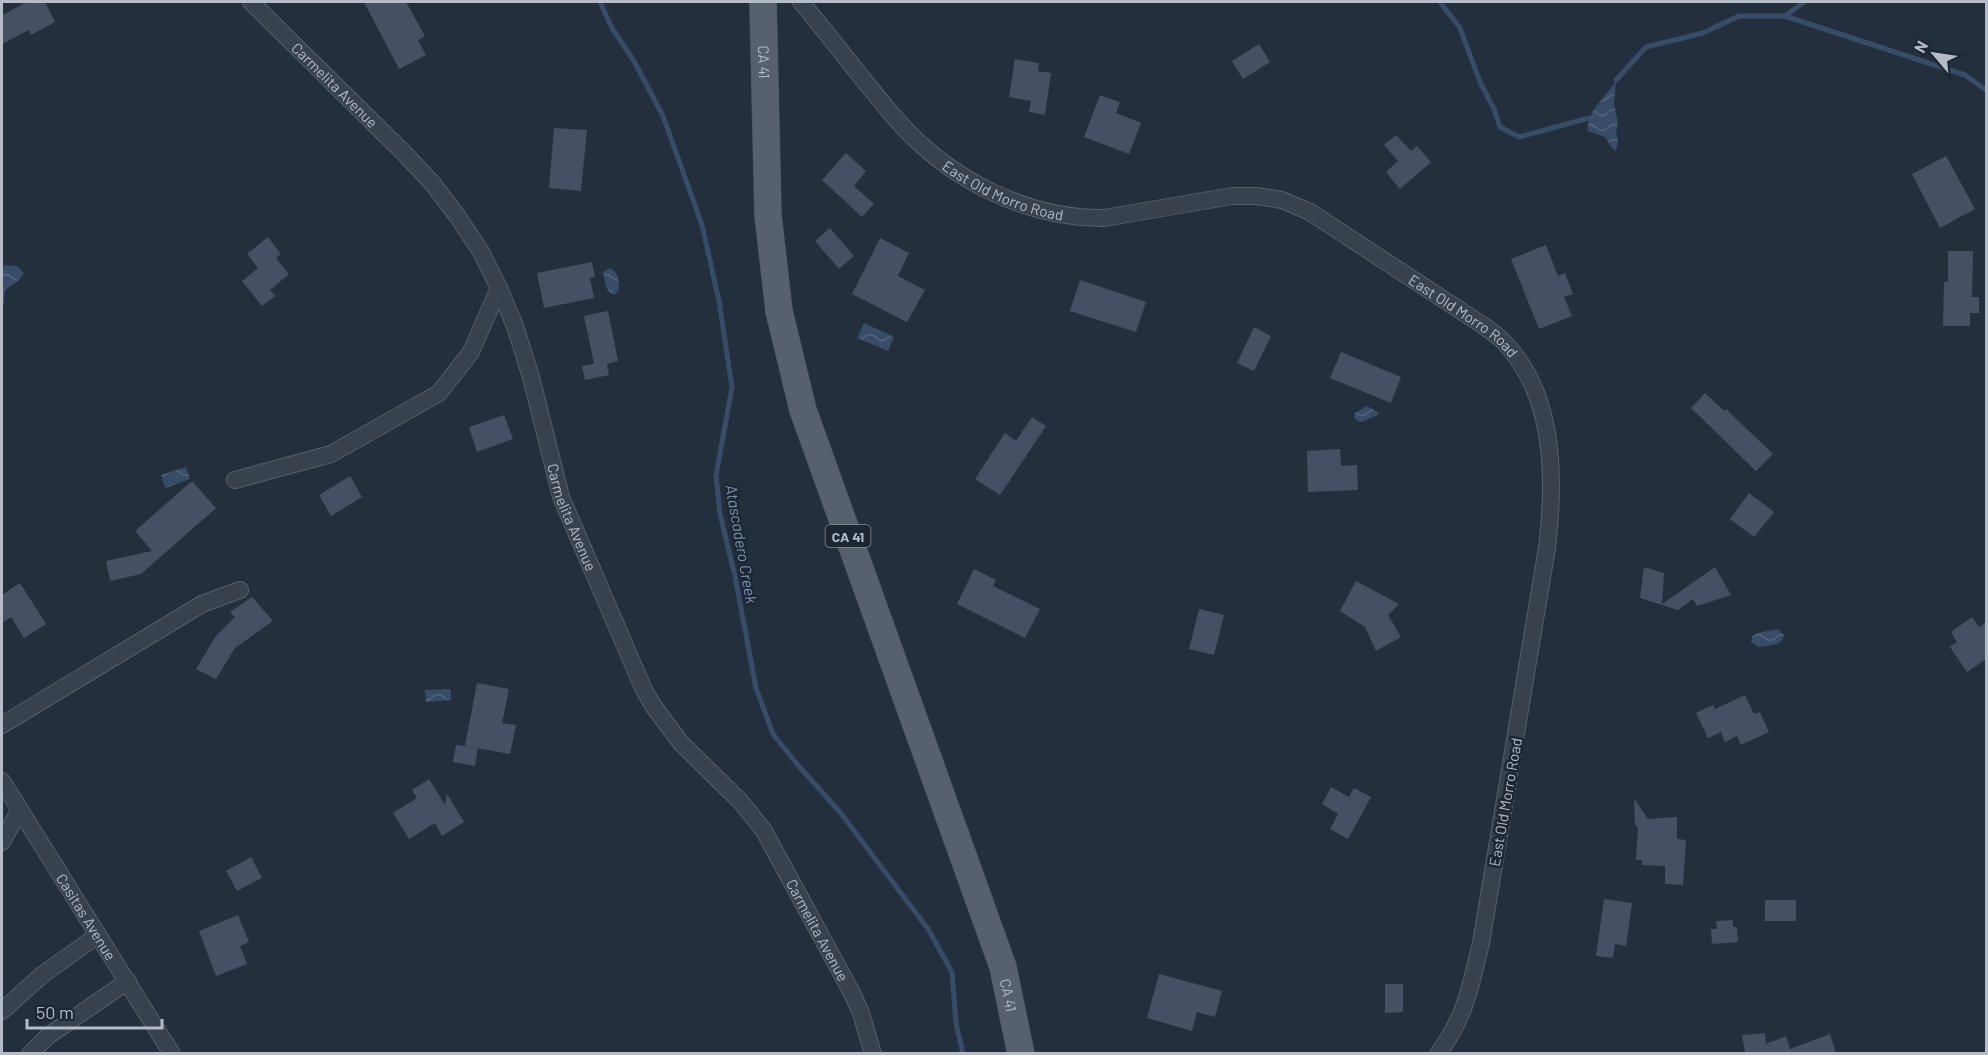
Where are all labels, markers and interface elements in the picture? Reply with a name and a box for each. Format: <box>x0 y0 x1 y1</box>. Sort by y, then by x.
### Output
north arrow <box>1904 24 1964 84</box>
text: N <box>1910 37 1931 56</box>
street label: Carmelita Avenue <box>288 39 382 131</box>
street label: CA 41 <box>755 45 774 79</box>
street label: East Old Morro Road <box>939 156 1065 224</box>
street label: East Old Morro Road <box>1405 270 1522 361</box>
street label: Carmelita Avenue <box>544 462 601 574</box>
water label: Atascadero Creek <box>722 483 762 605</box>
road number: CA 41 <box>826 525 870 547</box>
street label: East Old Morro Road <box>1485 736 1525 868</box>
street label: Casitas Avenue <box>53 870 120 964</box>
street label: Carmelita Avenue <box>783 876 853 984</box>
street label: CA 41 <box>997 977 1021 1013</box>
scale bar <box>27 992 162 1030</box>
text: 50 m <box>36 1001 74 1023</box>

